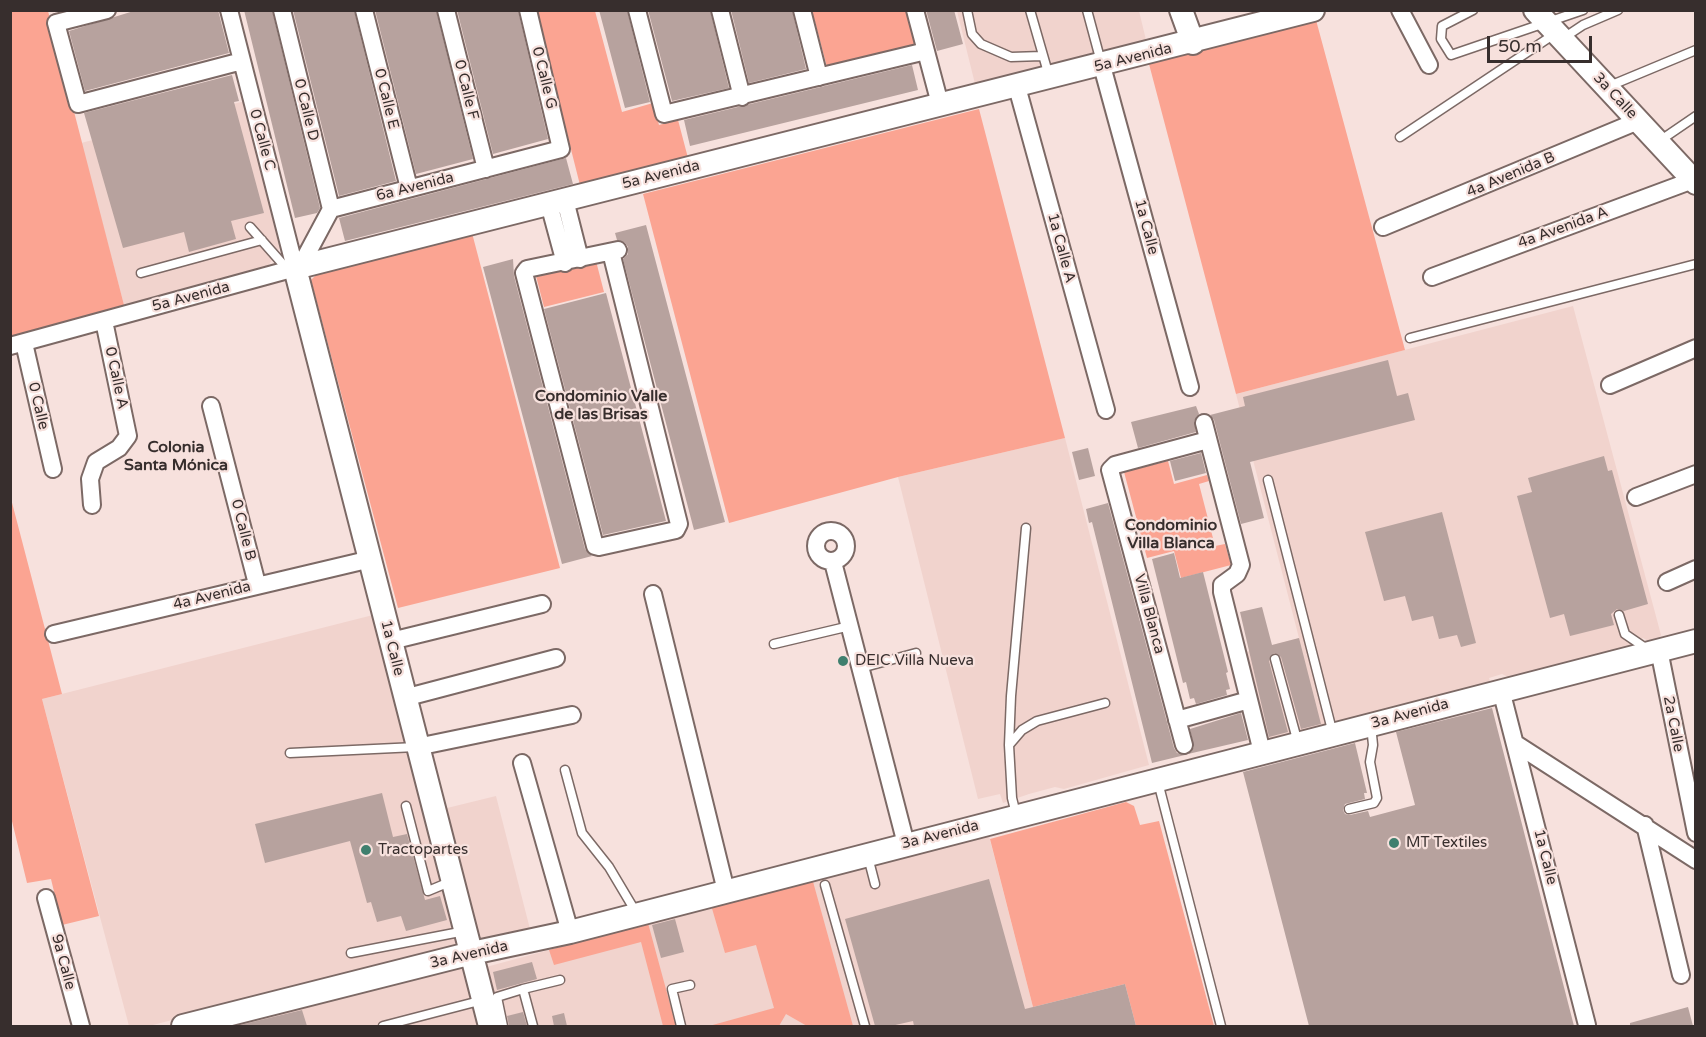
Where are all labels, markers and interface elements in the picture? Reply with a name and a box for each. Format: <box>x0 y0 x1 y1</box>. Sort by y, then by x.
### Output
scale bar <box>1490 24 1595 62</box>
text: 50 m <box>1498 35 1542 57</box>
street label: 5a Avenida <box>1092 40 1174 76</box>
street label: 0 Calle G <box>528 45 560 111</box>
street label: 0 Calle F <box>450 58 482 122</box>
street label: 0 Calle E <box>370 67 402 131</box>
street label: 3a Calle <box>1589 69 1641 123</box>
street label: 0 Calle D <box>290 77 322 143</box>
street label: 0 Calle C <box>245 108 279 172</box>
street label: 4a Avenida B <box>1464 148 1558 202</box>
street label: 5a Avenida <box>620 157 702 193</box>
street label: 6a Avenida <box>374 169 456 205</box>
street label: 1a Calle <box>1130 197 1162 257</box>
street label: 4a Avenida A <box>1515 203 1611 253</box>
street label: 1a Calle A <box>1043 211 1079 285</box>
street label: 5a Avenida <box>150 278 232 316</box>
street label: 0 Calle A <box>101 345 131 411</box>
street label: 0 Calle <box>24 381 52 431</box>
district label: Condominio Valle de las Brisas <box>535 387 667 425</box>
district label: Colonia Santa Mónica <box>124 438 228 476</box>
street label: 0 Calle B <box>227 498 259 562</box>
district label: Condominio Villa Blanca <box>1125 516 1217 554</box>
street label: Villa Blanca <box>1130 572 1168 656</box>
street label: 4a Avenida <box>171 578 253 614</box>
street label: 1a Calle <box>376 618 408 678</box>
place label: DEIC Villa Nueva <box>855 652 974 670</box>
marker: DEIC Villa Nueva <box>836 654 850 668</box>
street label: 3a Avenida <box>1369 695 1451 733</box>
street label: 2a Calle <box>1659 695 1687 753</box>
street label: 3a Avenida <box>899 817 981 853</box>
street label: 1a Calle <box>1529 827 1561 887</box>
place label: MT Textiles <box>1406 834 1487 852</box>
marker: MT Textiles <box>1387 836 1401 850</box>
place label: Tractopartes <box>378 841 468 859</box>
marker: Tractopartes <box>359 843 373 857</box>
street label: 9a Calle <box>47 932 79 992</box>
street label: 3a Avenida <box>428 937 510 973</box>

